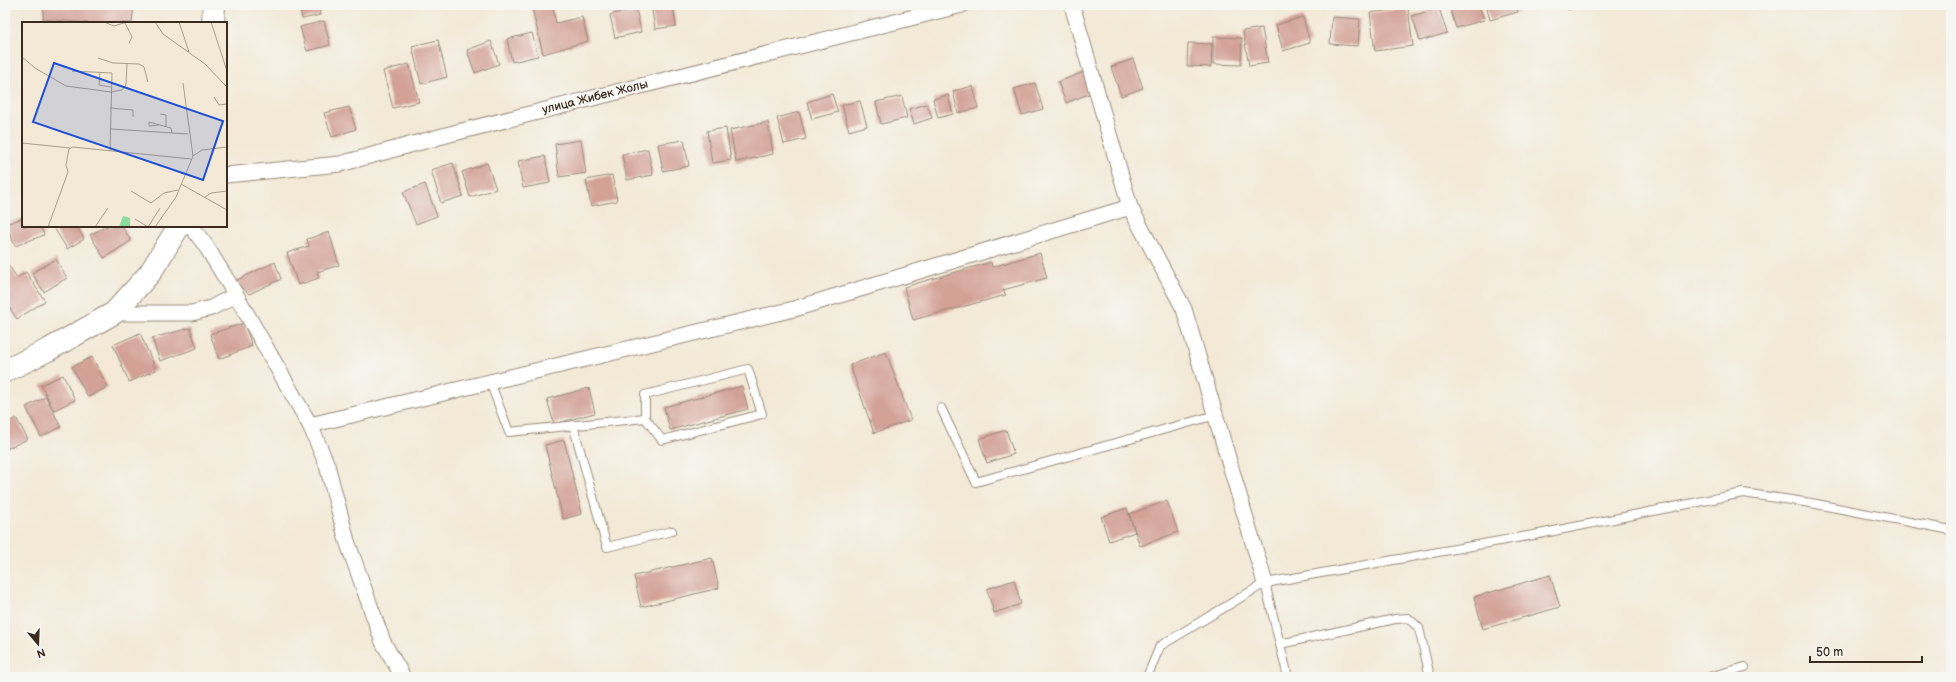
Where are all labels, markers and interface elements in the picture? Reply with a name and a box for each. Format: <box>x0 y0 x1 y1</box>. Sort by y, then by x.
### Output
inset map <box>22 22 227 227</box>
street label: улица Жибек Жолы <box>540 77 650 117</box>
north arrow <box>18 624 58 664</box>
scale bar <box>1810 638 1922 664</box>
text: N <box>35 645 47 660</box>
text: 50 m <box>1816 645 1843 660</box>

